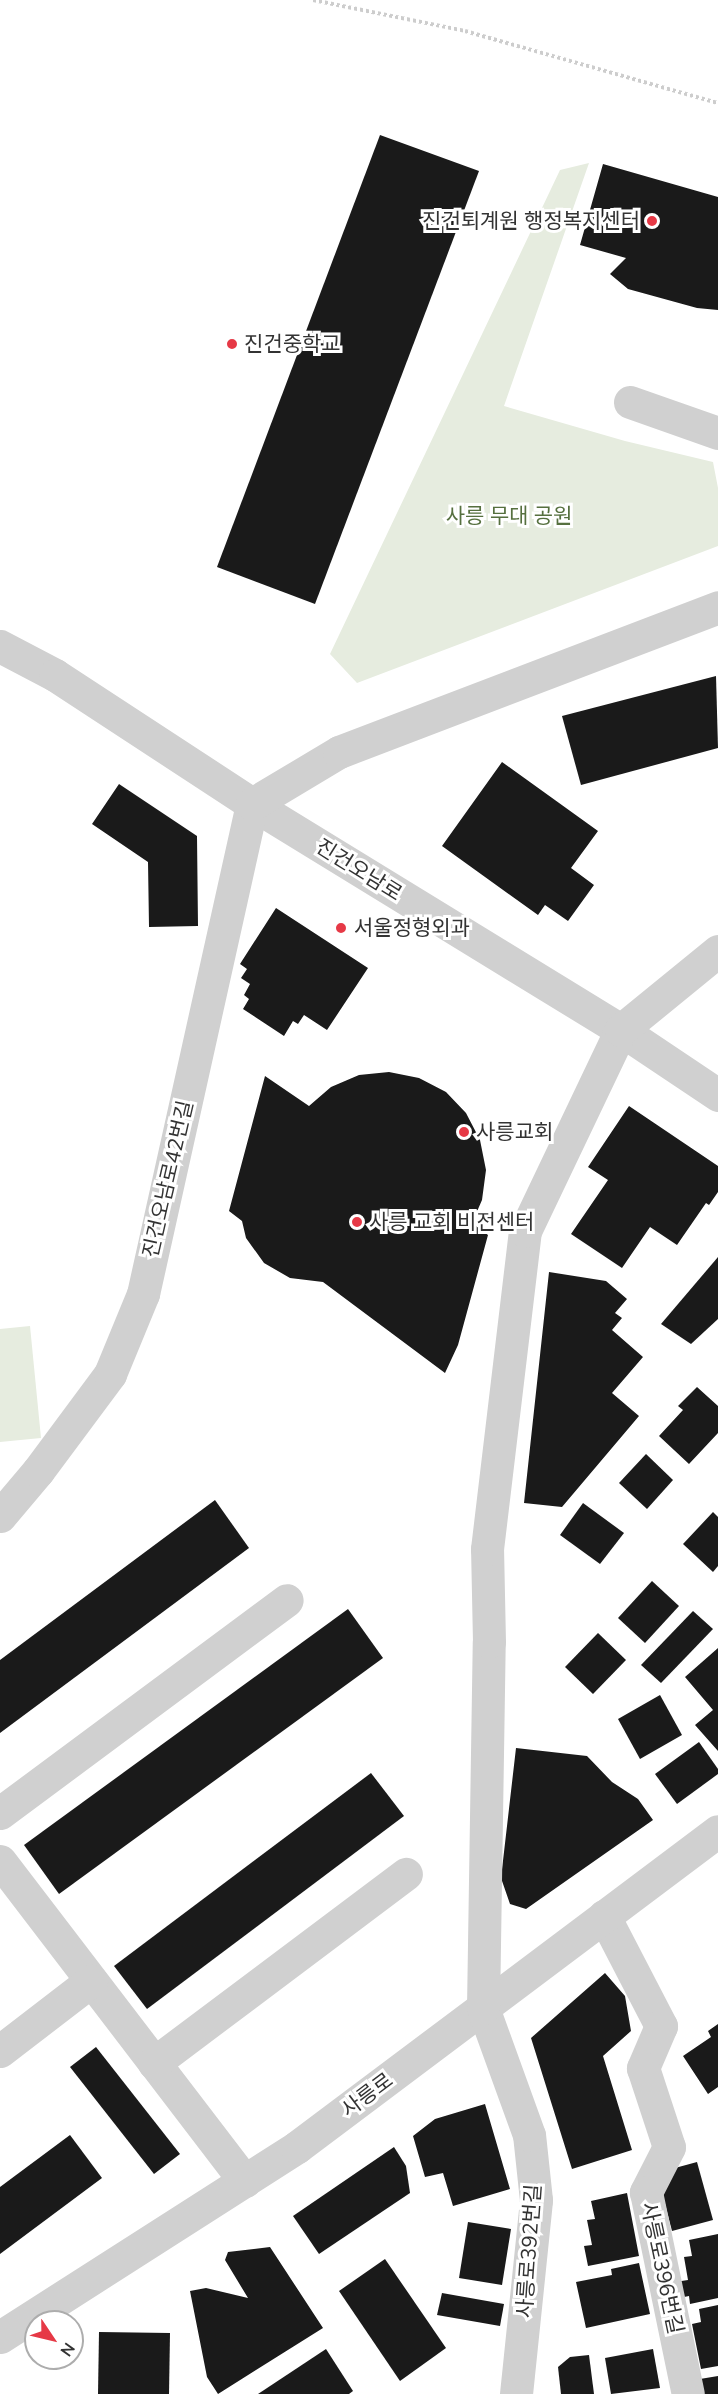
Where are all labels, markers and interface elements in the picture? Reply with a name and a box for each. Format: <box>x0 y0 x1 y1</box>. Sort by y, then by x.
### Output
place label: 진건퇴계원 행정복지센터 <box>422 208 640 234</box>
marker: 진건퇴계원 행정복지센터 <box>645 214 659 228</box>
place label: 진건중학교 <box>244 331 341 357</box>
marker: 진건중학교 <box>225 337 239 351</box>
park label: 사릉 무대 공원 <box>446 503 572 529</box>
street label: 진건오남로 <box>311 834 407 906</box>
place label: 서울정형외과 <box>354 915 470 941</box>
marker: 서울정형외과 <box>332 919 350 937</box>
street label: 진건오남로42번길 <box>138 1098 198 1260</box>
place label: 사릉교회 <box>476 1119 553 1145</box>
marker: 사릉교회 <box>457 1125 471 1139</box>
place label: 사릉 교회 비전센터 <box>369 1209 534 1235</box>
marker: 사릉 교회 비전센터 <box>350 1215 364 1229</box>
street label: 사릉로 <box>336 2067 398 2123</box>
street label: 사릉로392번길 <box>512 2183 546 2319</box>
street label: 사릉로396번길 <box>636 2200 688 2336</box>
north arrow <box>24 2310 84 2370</box>
text: N <box>55 2338 80 2360</box>

